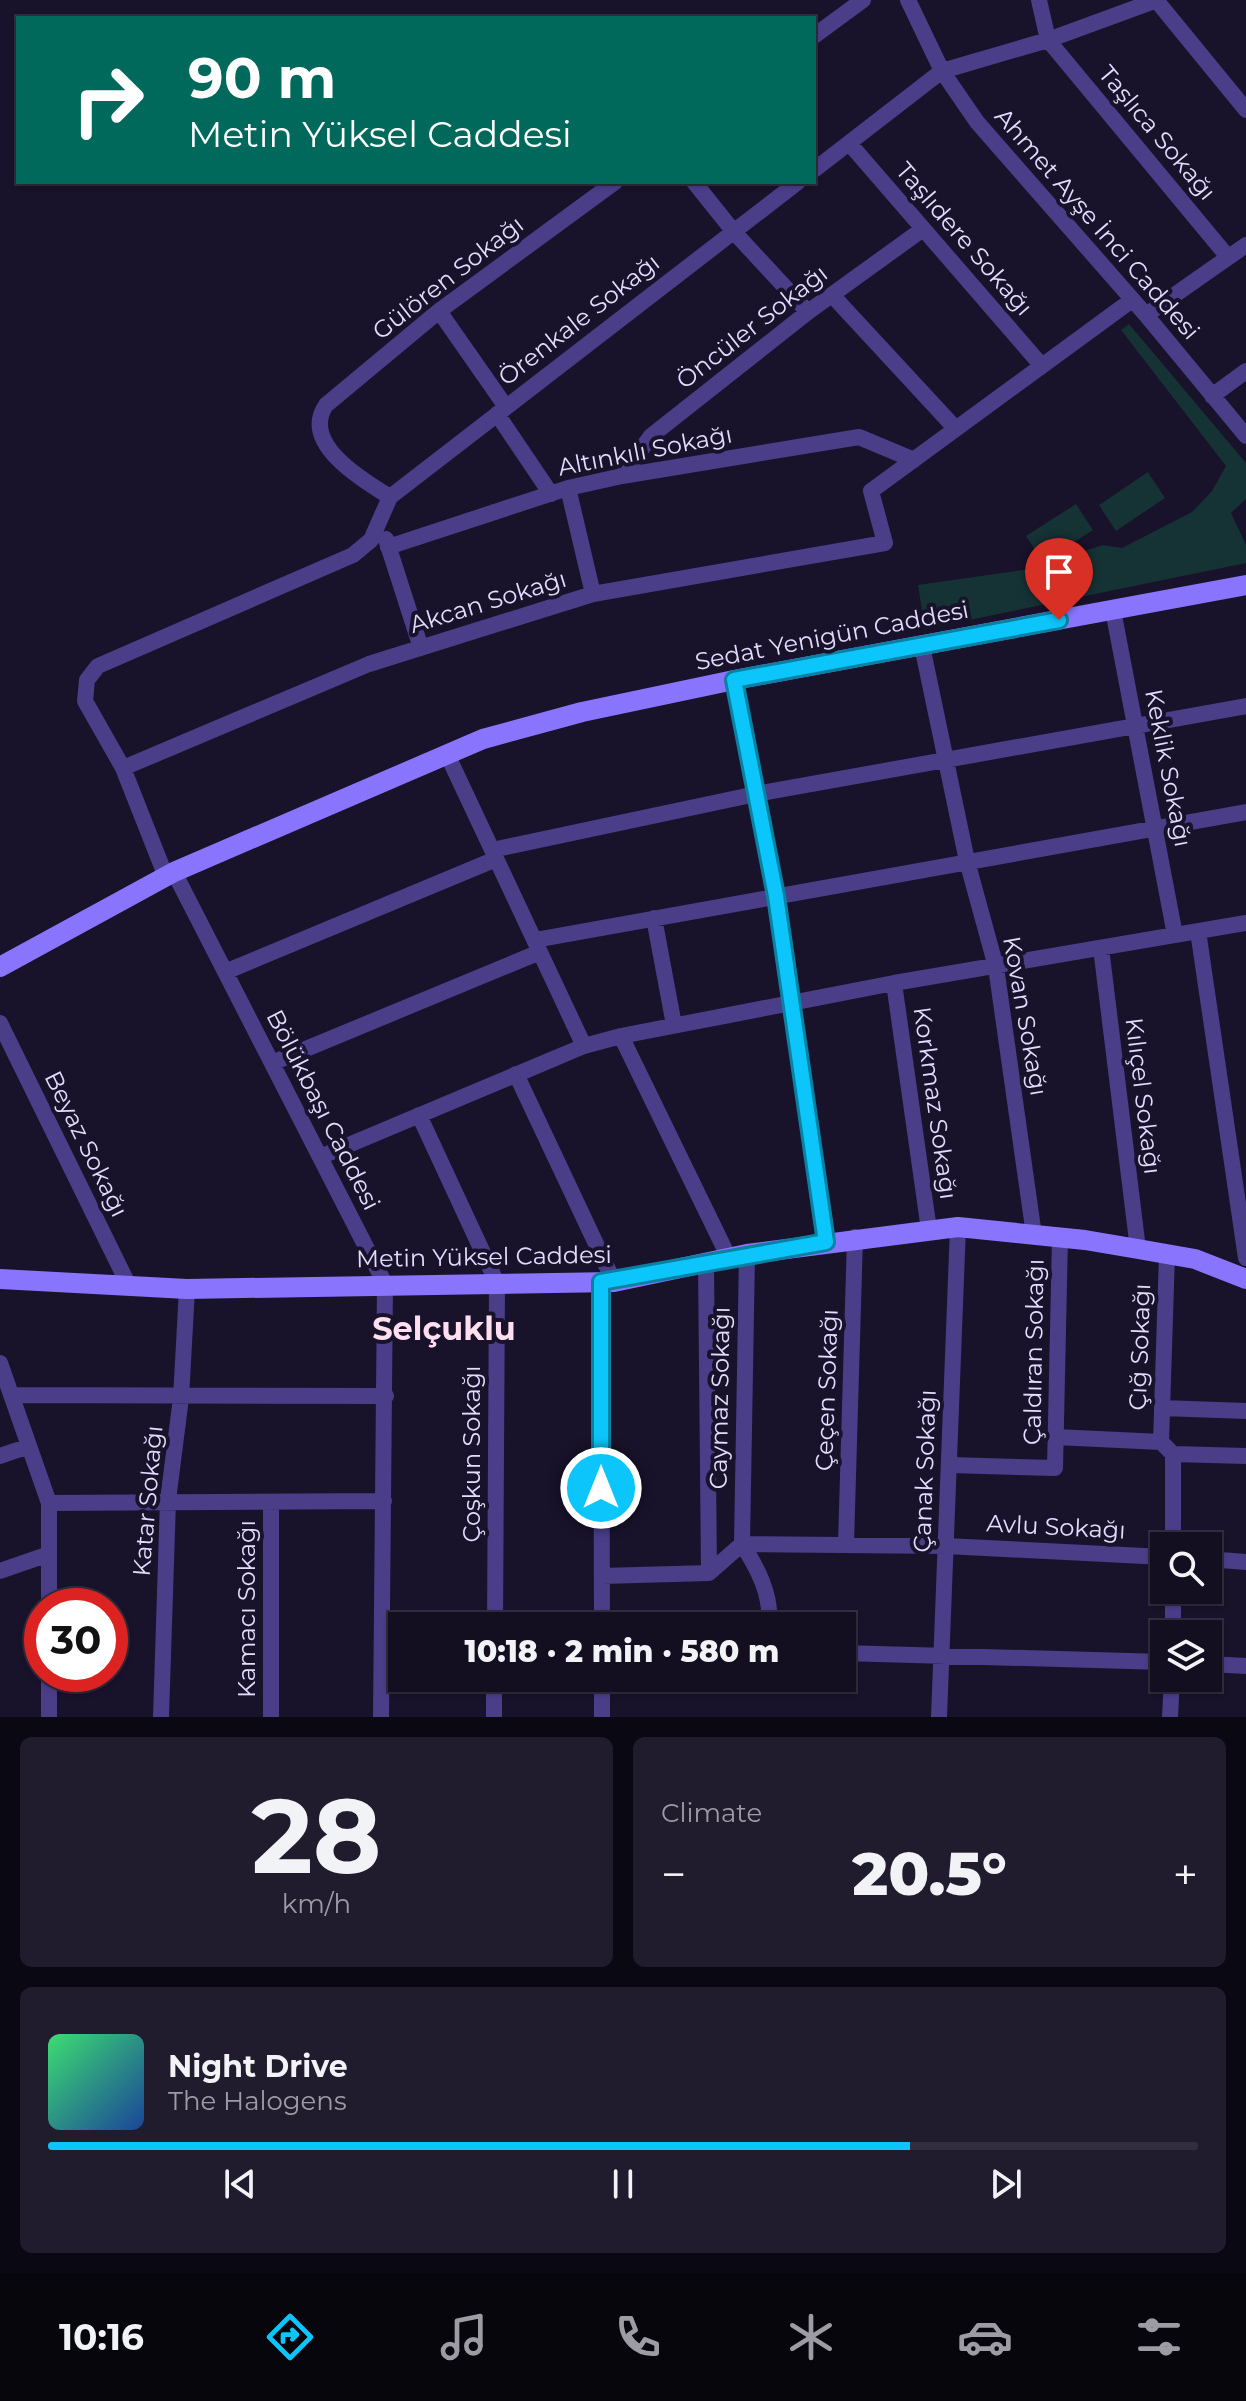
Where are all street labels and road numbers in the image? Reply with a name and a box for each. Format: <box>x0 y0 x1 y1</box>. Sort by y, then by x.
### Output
street label: Taşlıca Sokağı <box>1093 59 1222 206</box>
street label: Ahmet Ayşe İnci Caddesi <box>989 102 1206 345</box>
street label: Taşlıdere Sokağı <box>890 156 1039 321</box>
street label: Gülören Sokağı <box>366 210 529 346</box>
street label: Örenkale Sokağı <box>492 248 665 392</box>
street label: Öncüler Sokağı <box>670 259 833 395</box>
street label: Altınkılı Sokağı <box>555 419 734 482</box>
street label: Akcan Sokağı <box>406 564 570 639</box>
street label: Sedat Yenigün Caddesi <box>693 595 971 676</box>
street label: Keklik Sokağı <box>1139 687 1198 849</box>
street label: Kovan Sokağı <box>997 934 1054 1098</box>
street label: Bölükbaşı Caddesi <box>260 1005 387 1215</box>
street label: Korkmaz Sokağı <box>908 1005 963 1201</box>
street label: Kılıçel Sokağı <box>1119 1016 1167 1176</box>
street label: Beyaz Sokağı <box>39 1066 134 1221</box>
street label: Metin Yüksel Caddesi <box>356 1240 612 1273</box>
street label: Çaldıran Sokağı <box>1017 1259 1050 1445</box>
street label: Çığ Sokağı <box>1123 1283 1156 1411</box>
street label: Caymaz Sokağı <box>703 1306 736 1490</box>
street label: Çeçen Sokağı <box>809 1308 844 1472</box>
street label: Çoşkun Sokağı <box>457 1366 486 1542</box>
street label: Çanak Sokağı <box>907 1389 942 1553</box>
street label: Katar Sokağı <box>126 1424 169 1578</box>
street label: Avlu Sokağı <box>986 1508 1126 1545</box>
street label: Kamacı Sokağı <box>232 1520 261 1698</box>

